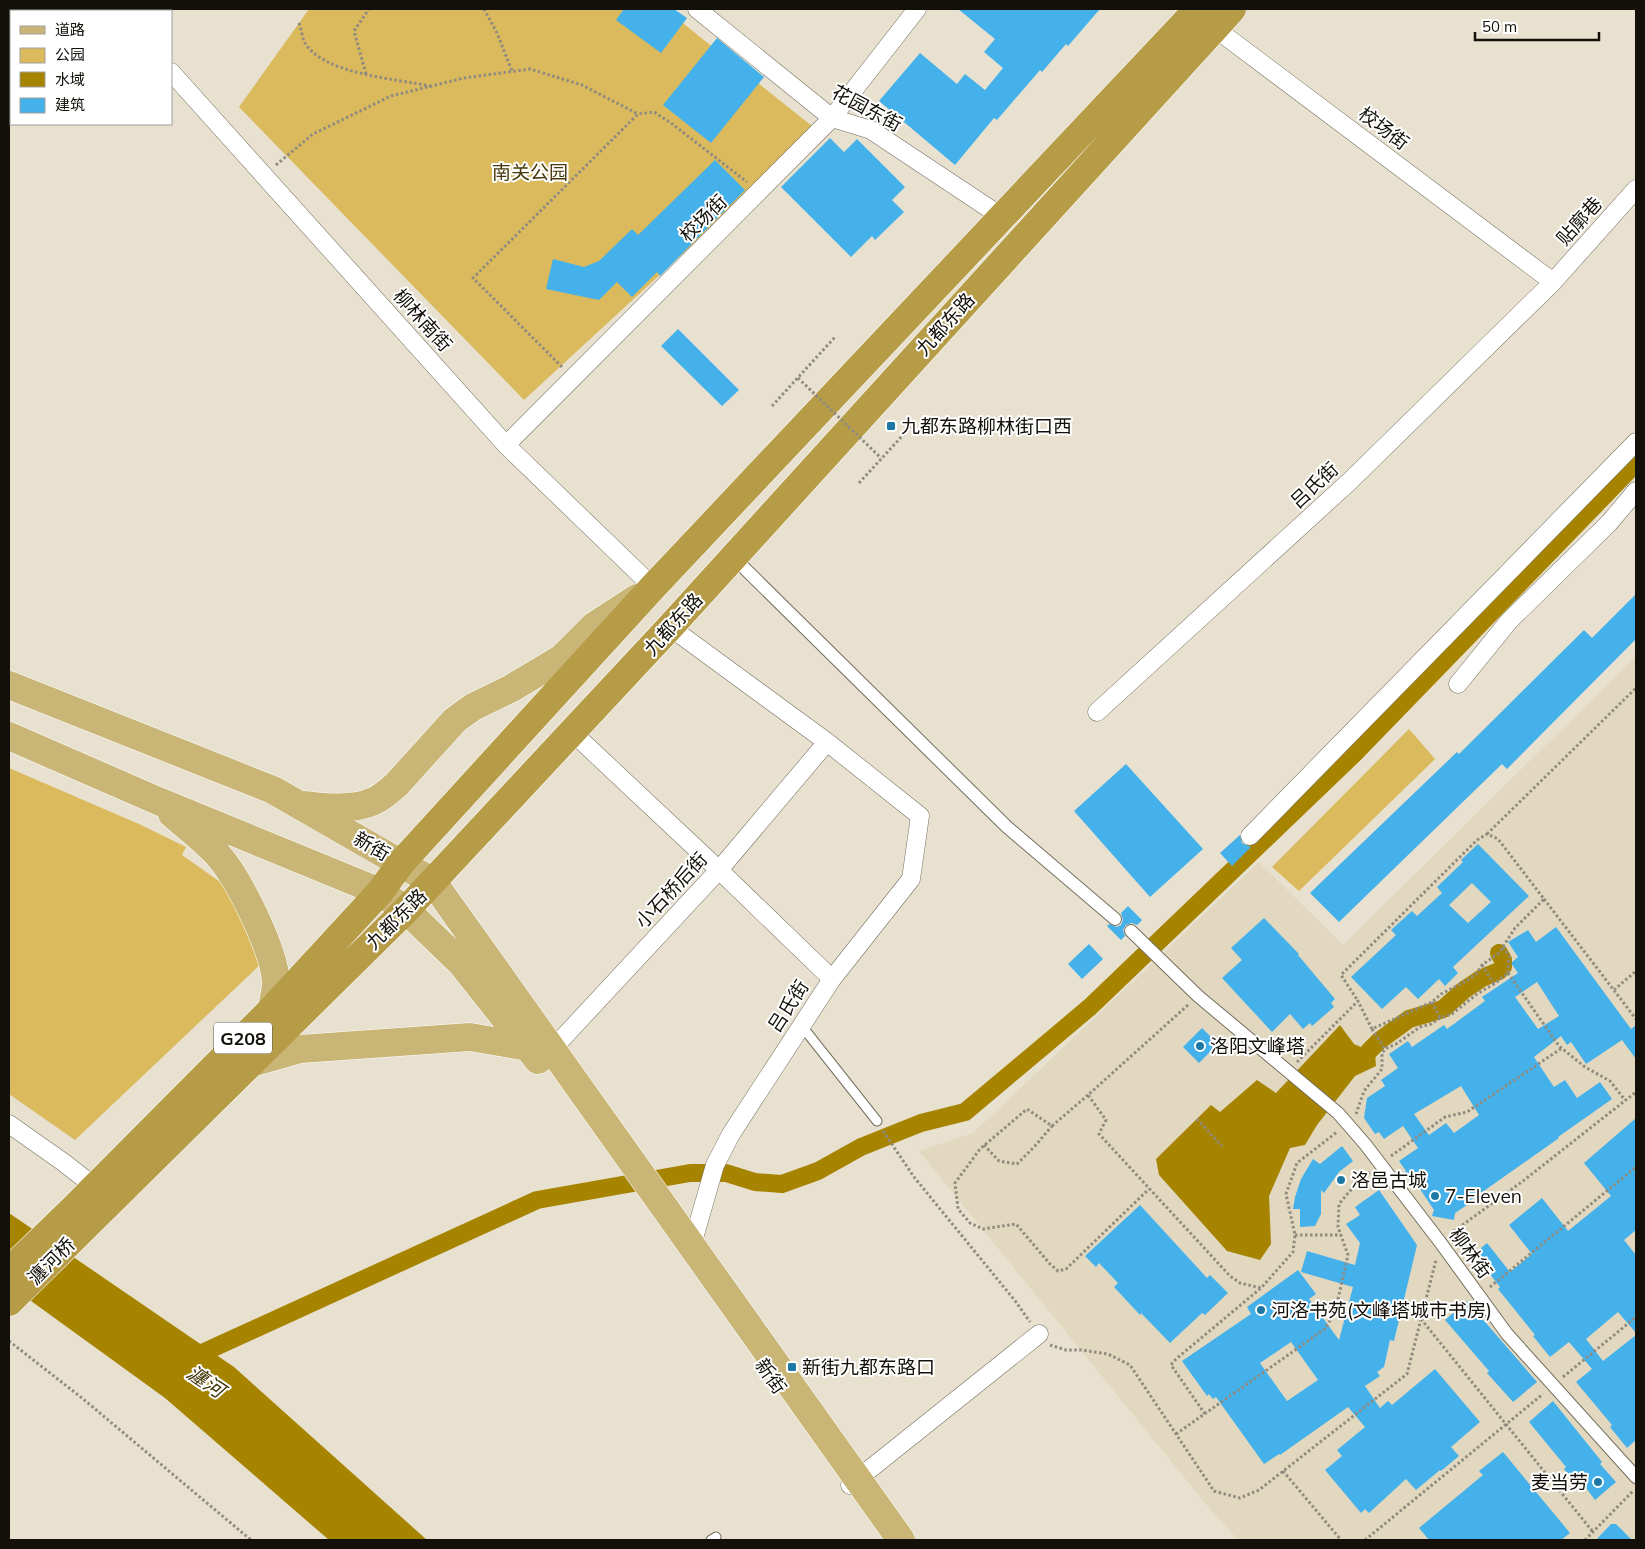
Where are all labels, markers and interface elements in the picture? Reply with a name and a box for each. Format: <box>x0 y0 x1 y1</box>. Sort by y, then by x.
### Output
legend <box>10 10 172 125</box>
scale bar <box>1475 10 1599 42</box>
text: 50 m <box>1482 17 1517 36</box>
text: 道路 <box>55 20 85 39</box>
text: 公园 <box>55 45 85 64</box>
text: 水域 <box>55 70 85 89</box>
street label: 花园东街 <box>828 80 906 136</box>
text: 建筑 <box>55 95 85 114</box>
street label: 校场街 <box>1354 101 1414 155</box>
park label: 南关公园 <box>492 160 568 184</box>
street label: 校场街 <box>674 189 732 247</box>
street label: 贴廓巷 <box>1551 192 1607 250</box>
street label: 柳林南街 <box>389 284 457 356</box>
street label: 九都东路 <box>911 288 979 360</box>
place label: 九都东路柳林街口西 <box>901 414 1072 438</box>
marker: 九都东路柳林街口西 <box>885 420 897 432</box>
street label: 吕氏街 <box>1285 457 1343 513</box>
street label: 九都东路 <box>639 588 707 660</box>
street label: 新街 <box>350 826 394 866</box>
street label: 小石桥后街 <box>630 847 712 933</box>
street label: 九都东路 <box>361 884 431 954</box>
street label: 吕氏街 <box>762 976 814 1036</box>
road number: G208 <box>214 1022 272 1054</box>
place label: 洛阳文峰塔 <box>1210 1034 1305 1058</box>
marker: 洛阳文峰塔 <box>1194 1040 1206 1052</box>
place label: 洛邑古城 <box>1351 1168 1427 1192</box>
marker: 洛邑古城 <box>1335 1174 1347 1186</box>
place label: 7-Eleven <box>1445 1184 1522 1208</box>
marker: 7-Eleven <box>1429 1190 1441 1202</box>
street label: 柳林街 <box>1445 1223 1497 1283</box>
street label: 瀍河桥 <box>22 1232 80 1290</box>
place label: 河洛书苑(文峰塔城市书房) <box>1271 1298 1492 1322</box>
marker: 河洛书苑(文峰塔城市书房) <box>1255 1304 1267 1316</box>
street label: 新街 <box>750 1354 792 1398</box>
place label: 新街九都东路口 <box>802 1355 935 1379</box>
water label: 瀍河 <box>182 1359 233 1405</box>
marker: 新街九都东路口 <box>786 1361 798 1373</box>
place label: 麦当劳 <box>1531 1470 1588 1494</box>
marker: 麦当劳 <box>1592 1476 1604 1488</box>

